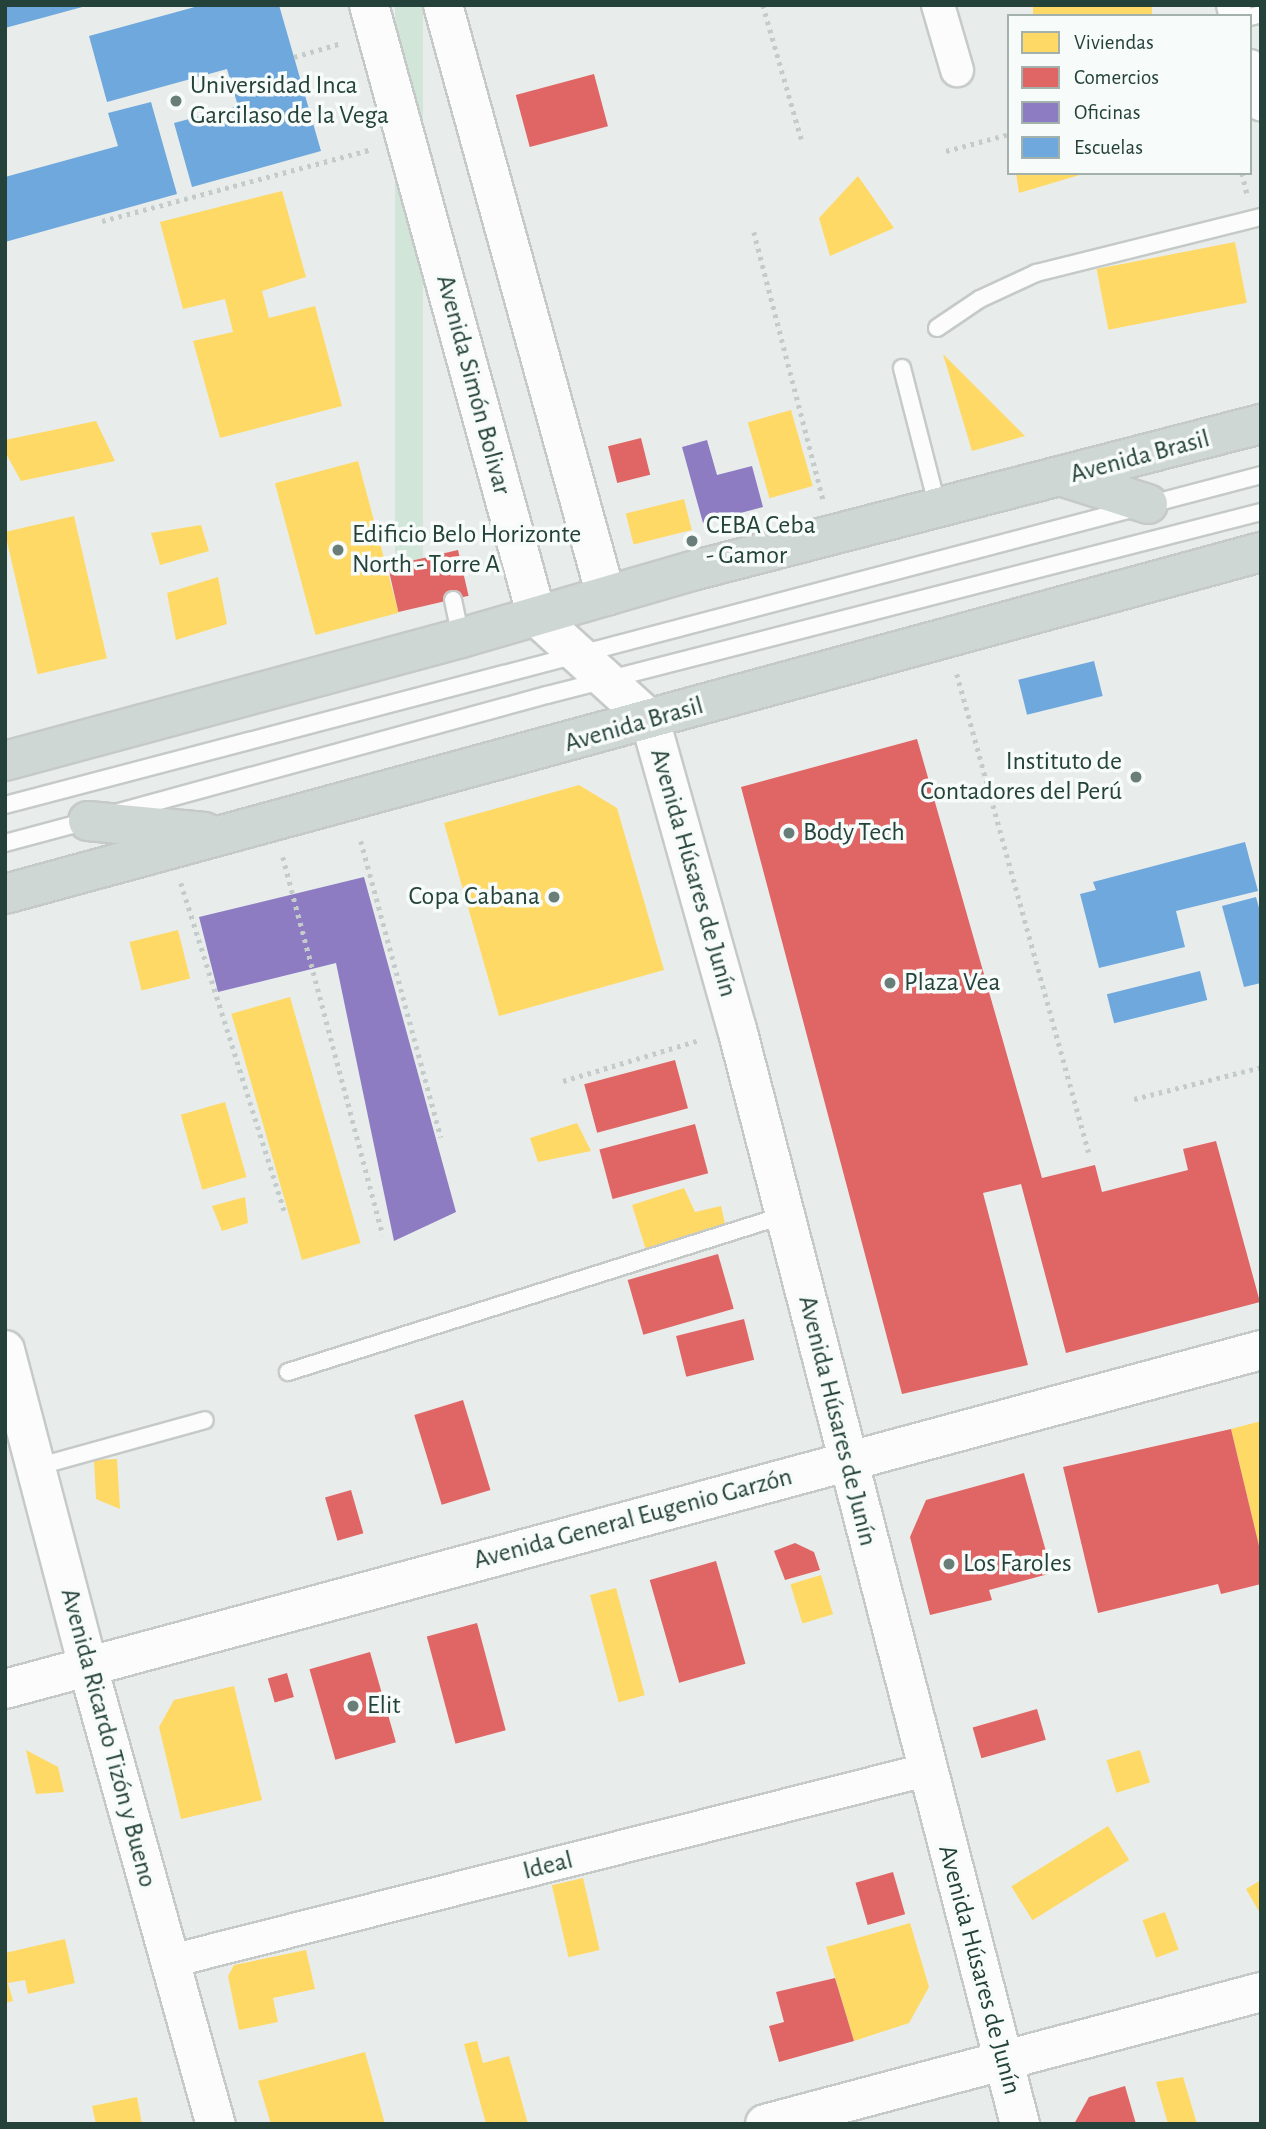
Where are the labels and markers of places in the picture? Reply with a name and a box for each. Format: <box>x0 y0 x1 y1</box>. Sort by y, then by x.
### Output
place label: Universidad Inca Garcilaso de la Vega <box>190 70 389 132</box>
marker: Universidad Inca Garcilaso de la Vega <box>168 93 184 109</box>
place label: CEBA Ceba - Gamor <box>706 510 816 572</box>
place label: Edificio Belo Horizonte North - Torre A <box>352 519 581 580</box>
marker: CEBA Ceba - Gamor <box>684 533 700 549</box>
marker: Edificio Belo Horizonte North - Torre A <box>330 542 346 558</box>
place label: Instituto de Contadores del Perú <box>920 746 1122 808</box>
marker: Instituto de Contadores del Perú <box>1128 769 1144 785</box>
place label: Body Tech <box>803 817 905 849</box>
marker: Body Tech <box>781 825 797 841</box>
place label: Copa Cabana <box>409 881 540 913</box>
marker: Copa Cabana <box>546 889 562 905</box>
place label: Plaza Vea <box>904 967 1000 999</box>
marker: Plaza Vea <box>882 975 898 991</box>
place label: Los Faroles <box>963 1548 1072 1580</box>
marker: Los Faroles <box>941 1556 957 1572</box>
place label: Elit <box>367 1690 401 1722</box>
marker: Elit <box>345 1698 361 1714</box>

